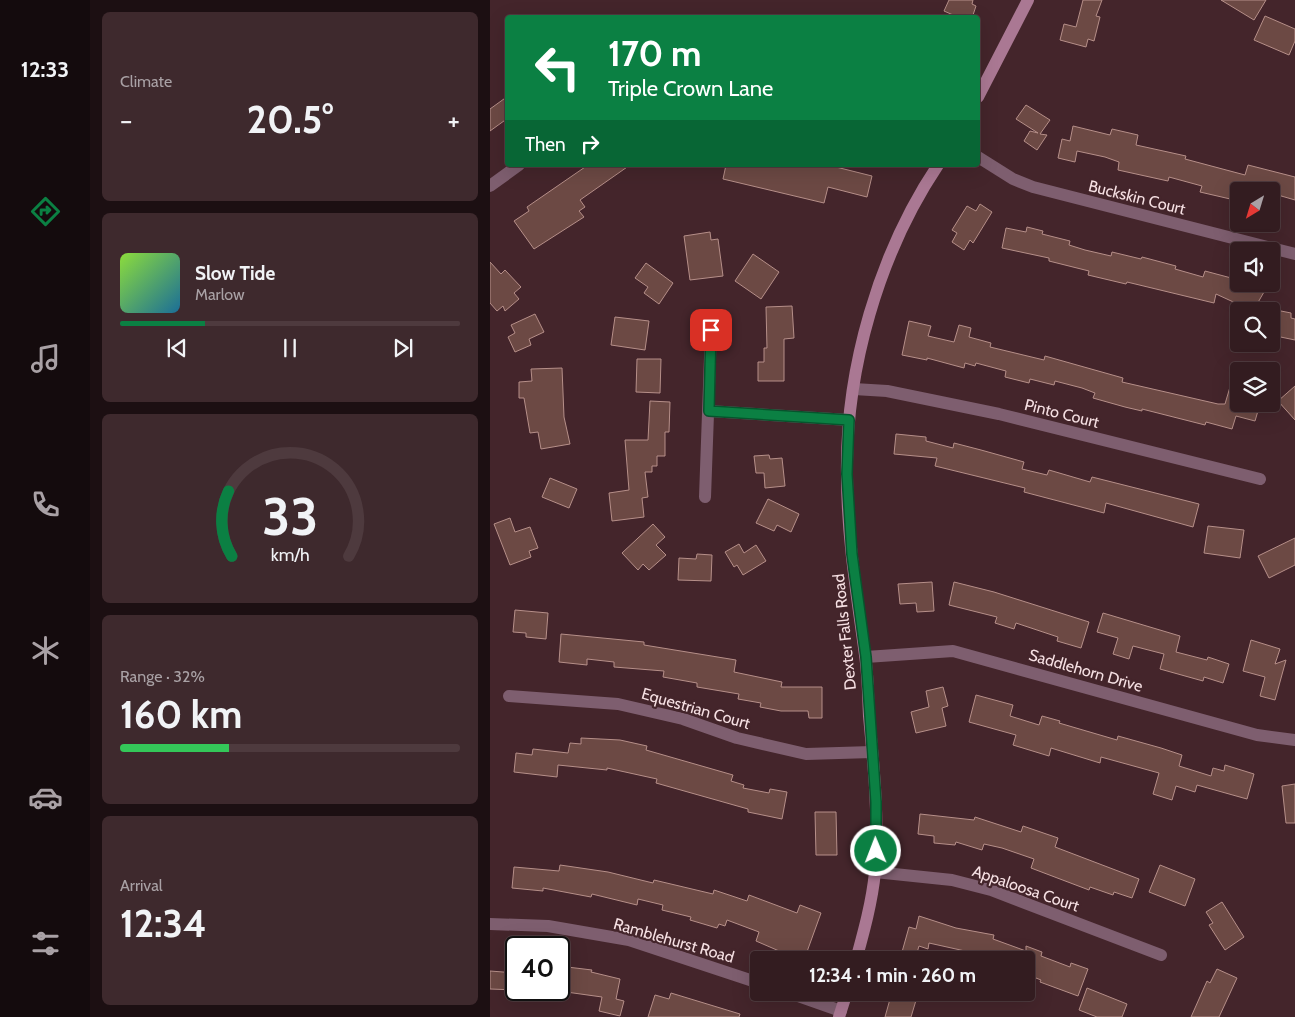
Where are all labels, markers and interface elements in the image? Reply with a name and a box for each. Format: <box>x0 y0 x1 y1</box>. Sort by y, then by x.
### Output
text: 170 m <box>608 32 701 75</box>
icon: left <box>525 35 590 100</box>
text: 12:33 <box>21 56 69 83</box>
text: Climate <box>120 72 172 91</box>
text: Triple Crown Lane <box>608 75 773 102</box>
text: 20.5° <box>247 96 333 143</box>
text: − <box>120 103 132 137</box>
text: + <box>448 103 460 137</box>
icon: right <box>576 130 604 158</box>
text: Then <box>525 133 566 156</box>
street label: Buckskin Court <box>1086 176 1188 219</box>
north arrow <box>1230 182 1280 232</box>
map controls <box>1230 182 1280 412</box>
icon: directions <box>28 194 63 229</box>
button: sound <box>1230 242 1280 292</box>
text: Slow Tide <box>195 262 275 285</box>
text: Marlow <box>195 285 245 304</box>
button: search <box>1230 302 1280 352</box>
pin <box>690 309 732 351</box>
icon: arrive <box>697 316 725 344</box>
icon: previous <box>163 334 191 362</box>
icon: pause <box>276 334 304 362</box>
icon: next <box>389 334 417 362</box>
icon: music <box>28 341 63 376</box>
button: layers <box>1230 362 1280 412</box>
street label: Pinto Court <box>1023 395 1102 432</box>
text: 33 <box>262 485 318 548</box>
icon: phone <box>28 487 63 522</box>
text: km/h <box>270 544 310 565</box>
street label: Dexter Falls Road <box>829 573 860 691</box>
icon: climate <box>28 633 63 668</box>
street label: Saddlehorn Drive <box>1027 645 1145 696</box>
text: Range · 32% <box>120 667 205 686</box>
street label: Equestrian Court <box>639 684 753 733</box>
text: 160 km <box>120 691 242 738</box>
icon: car <box>28 780 63 815</box>
position arrow <box>849 824 901 876</box>
street label: Appaloosa Court <box>970 861 1082 916</box>
text: Arrival <box>120 876 163 895</box>
text: 12:34 <box>120 900 207 947</box>
street label: Ramblehurst Road <box>611 914 736 967</box>
icon: filters <box>28 926 63 961</box>
speed limit sign: 40 <box>505 936 570 1001</box>
text: 12:34 · 1 min · 260 m <box>809 964 976 987</box>

